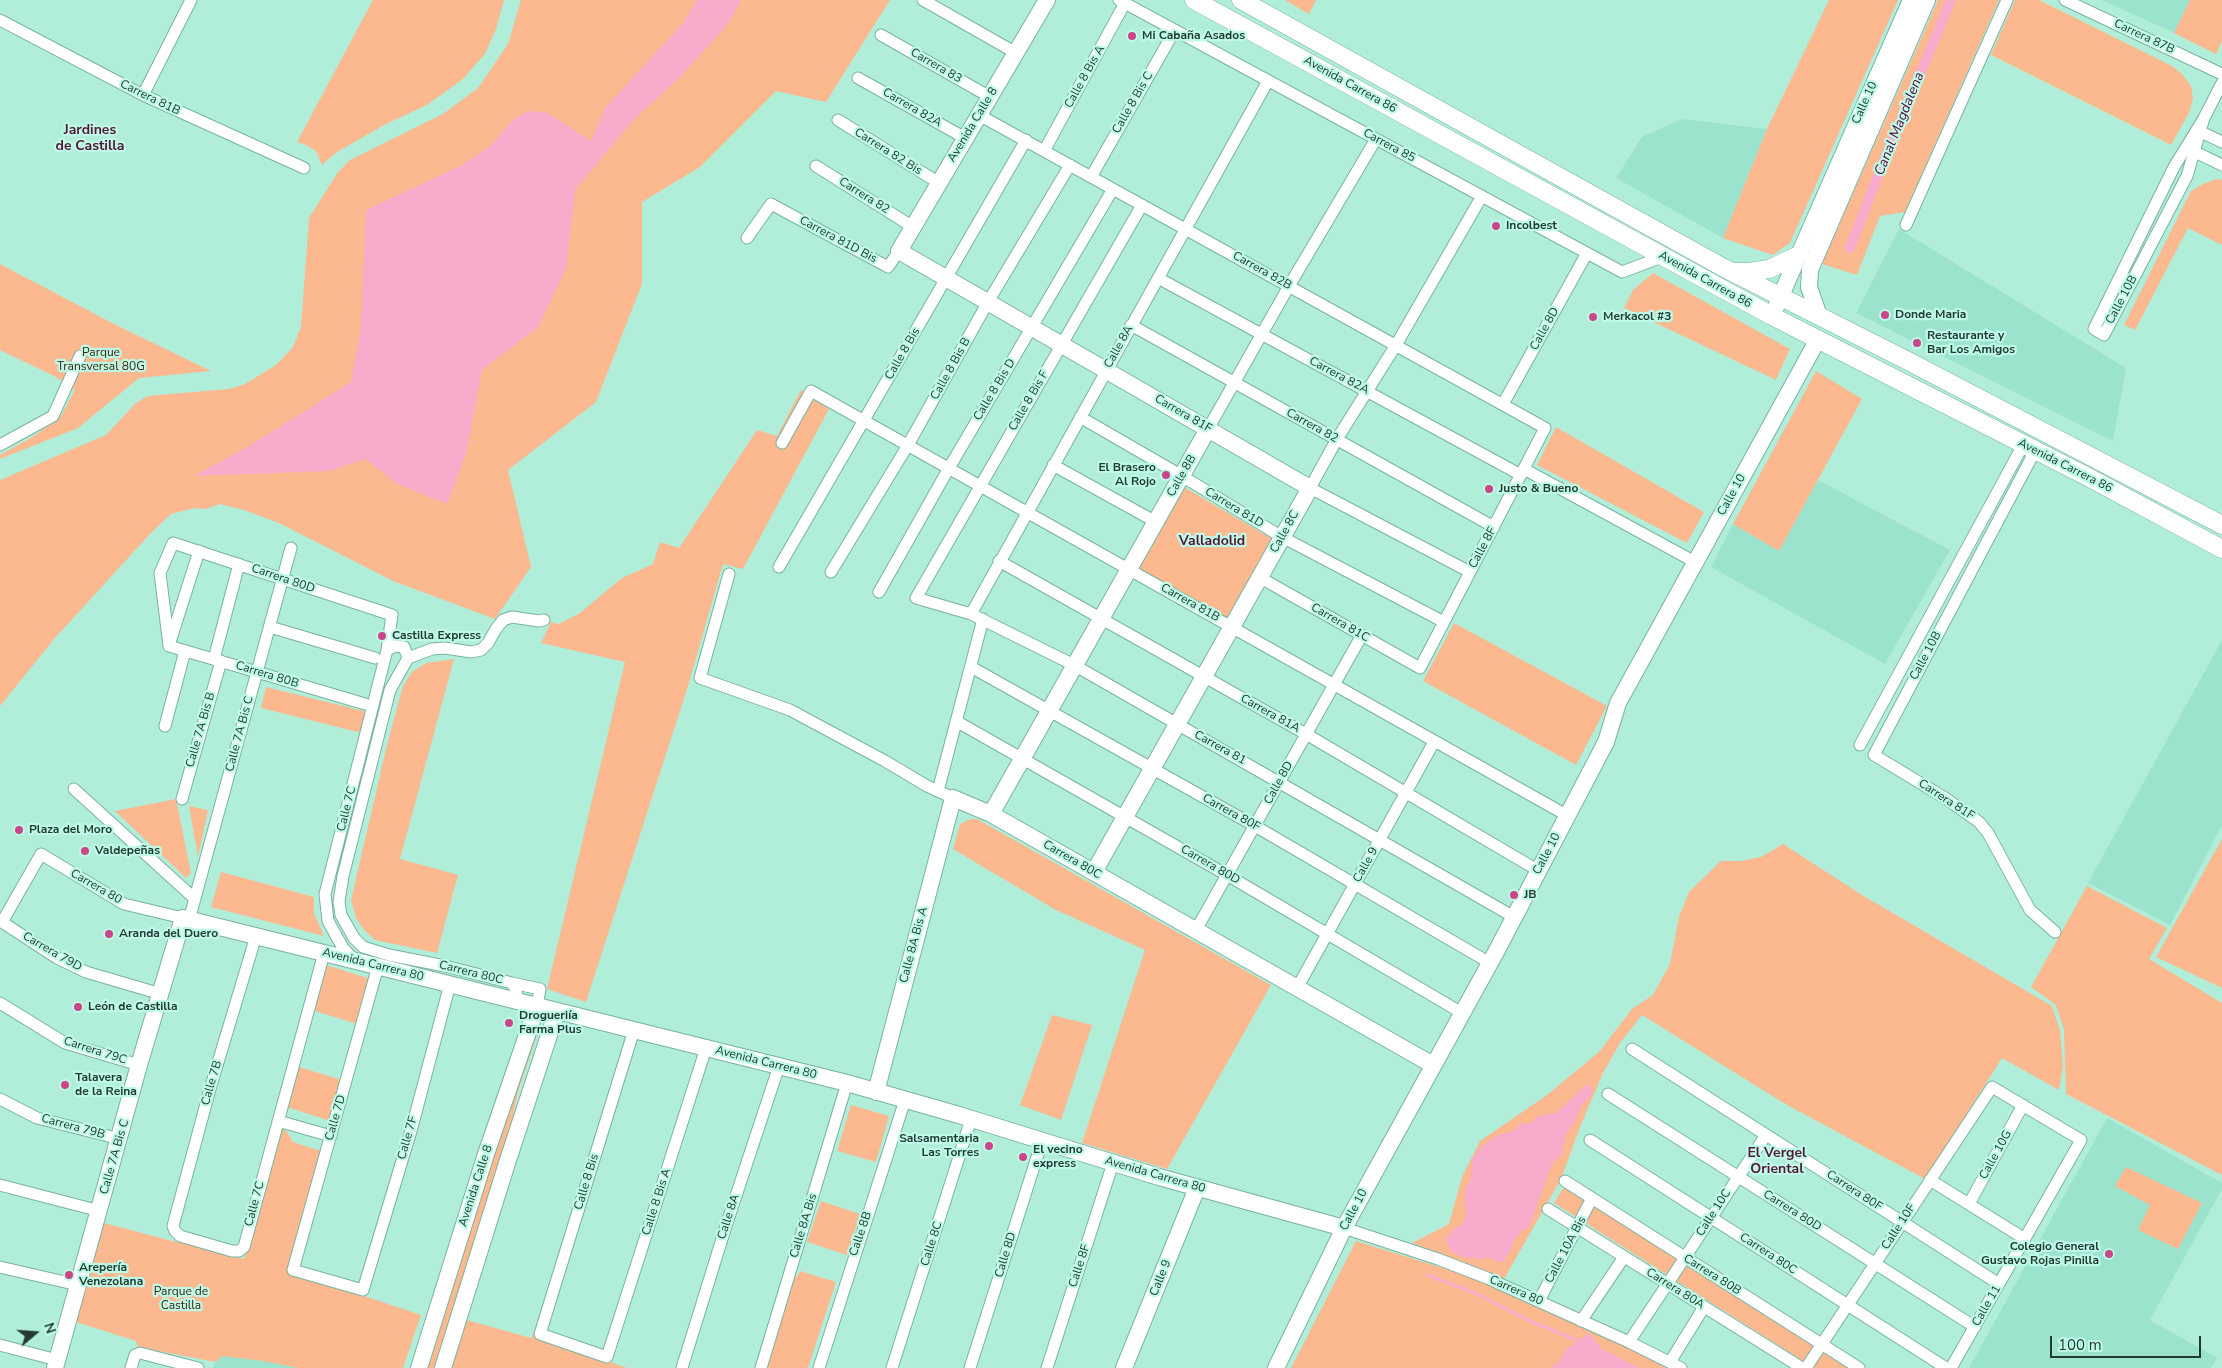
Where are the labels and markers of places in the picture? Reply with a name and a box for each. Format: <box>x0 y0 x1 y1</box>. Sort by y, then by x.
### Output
place label: Mi Cabaña Asados <box>1142 29 1245 43</box>
marker: Mi Cabaña Asados <box>1126 30 1138 42</box>
place label: Incolbest <box>1506 219 1557 233</box>
marker: Incolbest <box>1490 220 1502 232</box>
place label: Donde Maria <box>1895 308 1966 322</box>
marker: Donde Maria <box>1879 309 1891 321</box>
place label: Merkacol #3 <box>1603 310 1671 324</box>
marker: Merkacol #3 <box>1587 311 1599 323</box>
place label: Restaurante y Bar Los Amigos <box>1927 329 2015 357</box>
marker: Restaurante y Bar Los Amigos <box>1911 337 1923 349</box>
place label: El Brasero Al Rojo <box>1098 461 1156 489</box>
marker: El Brasero Al Rojo <box>1160 469 1172 481</box>
place label: Justo & Bueno <box>1499 482 1578 496</box>
marker: Justo & Bueno <box>1483 483 1495 495</box>
place label: Castilla Express <box>392 629 481 643</box>
marker: Castilla Express <box>376 630 388 642</box>
place label: Plaza del Moro <box>29 823 112 837</box>
marker: Plaza del Moro <box>13 824 25 836</box>
place label: Valdepeñas <box>95 844 160 858</box>
marker: Valdepeñas <box>79 845 91 857</box>
place label: JB <box>1524 888 1537 902</box>
marker: JB <box>1508 889 1520 901</box>
place label: Aranda del Duero <box>119 927 218 941</box>
marker: Aranda del Duero <box>103 928 115 940</box>
place label: León de Castilla <box>88 1000 177 1014</box>
marker: León de Castilla <box>72 1001 84 1013</box>
place label: Drogueriía Farma Plus <box>519 1009 582 1037</box>
marker: Drogueriía Farma Plus <box>503 1017 515 1029</box>
place label: Talavera de la Reina <box>75 1071 137 1099</box>
marker: Talavera de la Reina <box>59 1079 71 1091</box>
place label: Salsamentaria Las Torres <box>899 1132 979 1160</box>
marker: Salsamentaria Las Torres <box>983 1140 995 1152</box>
place label: El vecino express <box>1033 1143 1083 1171</box>
marker: El vecino express <box>1017 1151 1029 1163</box>
place label: Colegio General Gustavo Rojas Pinilla <box>1981 1240 2099 1268</box>
marker: Colegio General Gustavo Rojas Pinilla <box>2103 1248 2115 1260</box>
place label: Arepería Venezolana <box>79 1261 143 1289</box>
marker: Arepería Venezolana <box>63 1269 75 1281</box>

